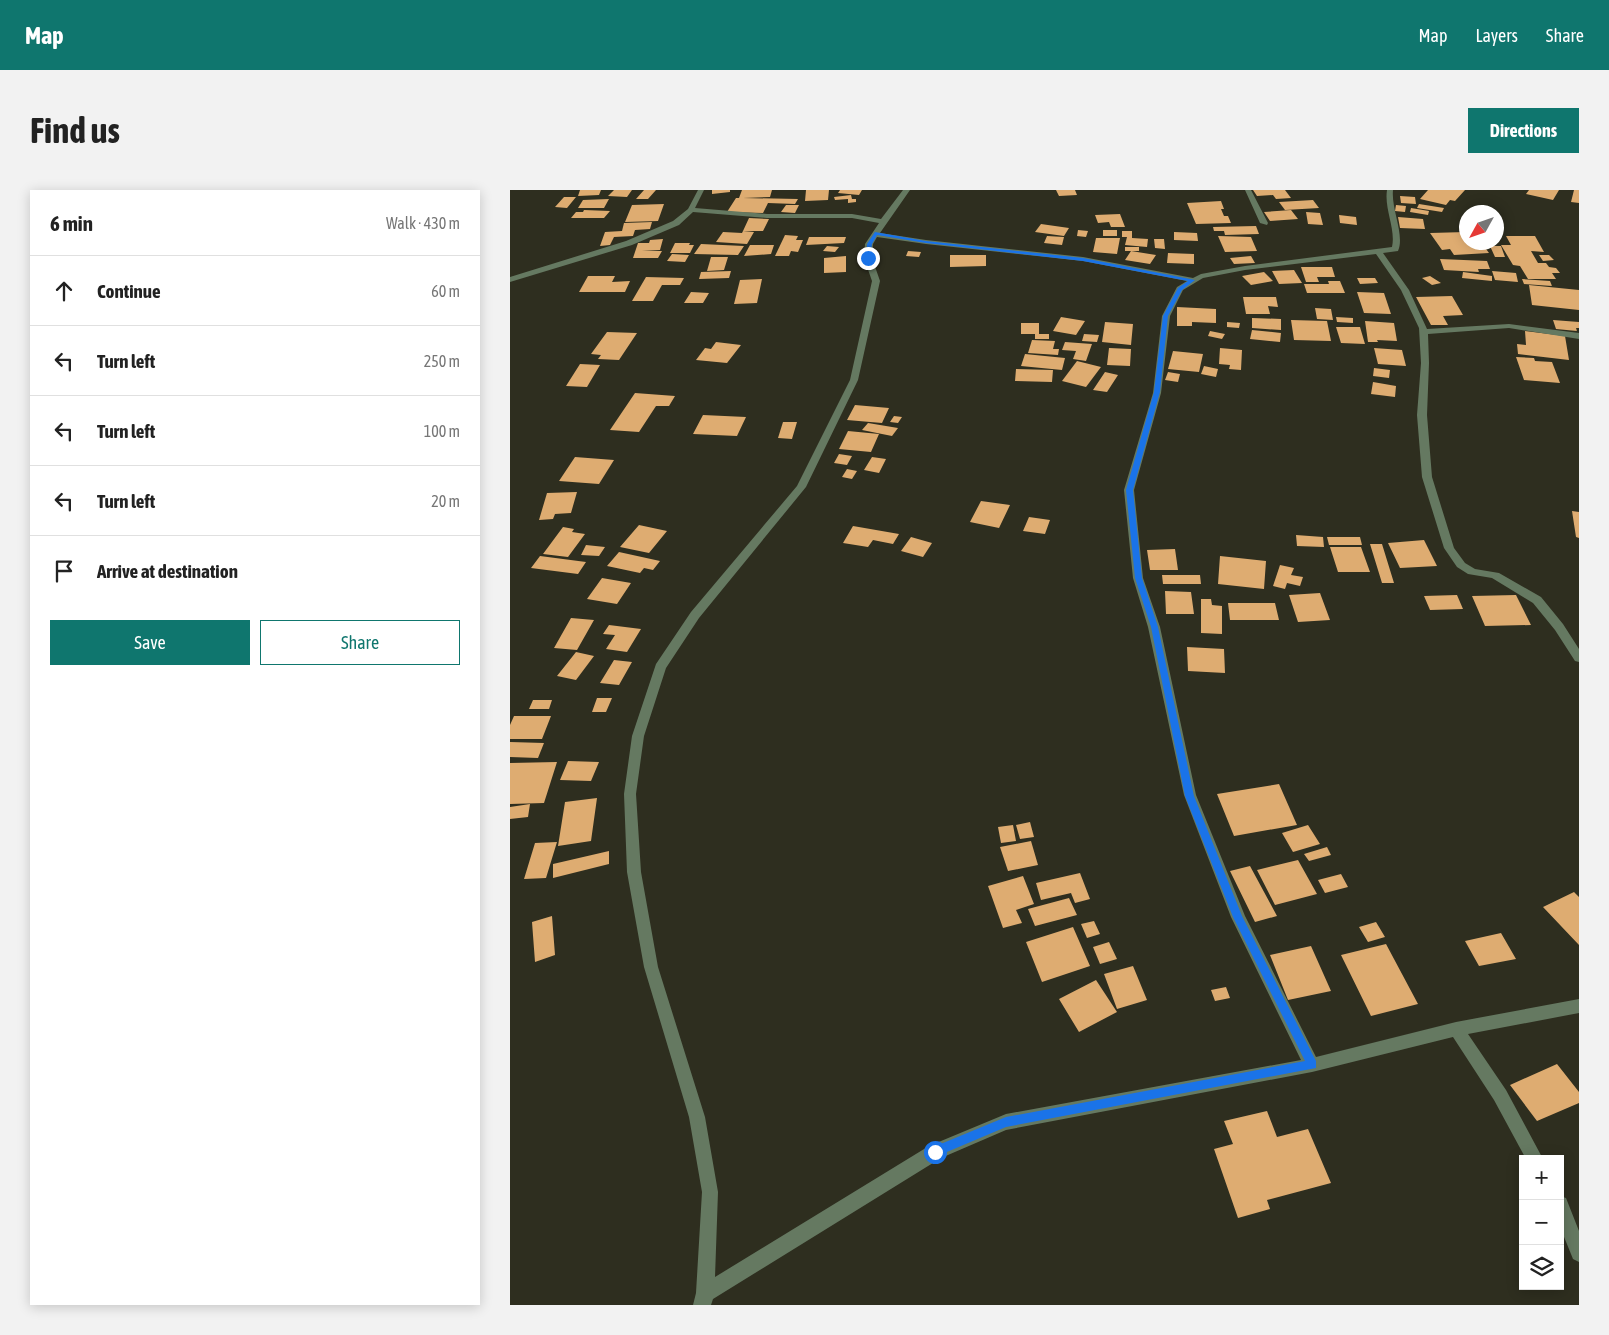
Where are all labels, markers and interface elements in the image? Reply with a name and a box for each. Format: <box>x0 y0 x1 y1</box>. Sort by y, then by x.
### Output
text: Map <box>25 22 64 49</box>
text: Map <box>1418 25 1447 46</box>
text: Layers <box>1475 25 1518 46</box>
text: Share <box>1546 25 1584 46</box>
button: Directions <box>1468 108 1579 153</box>
text: Find us <box>30 110 120 150</box>
north arrow <box>1459 205 1504 250</box>
text: 6 min <box>50 211 93 235</box>
text: Walk · 430 m <box>386 214 460 232</box>
route end <box>857 247 880 270</box>
icon: ahead <box>50 277 78 305</box>
text: Continue <box>97 280 161 302</box>
text: 60 m <box>431 282 460 300</box>
icon: left <box>50 347 78 375</box>
text: Turn left <box>97 350 155 372</box>
text: 250 m <box>424 352 460 370</box>
icon: left <box>50 417 78 445</box>
text: Turn left <box>97 420 155 442</box>
text: 100 m <box>424 422 460 440</box>
icon: left <box>50 487 78 515</box>
text: Turn left <box>97 490 155 512</box>
text: 20 m <box>431 492 460 510</box>
icon: arrive <box>50 557 78 585</box>
text: Arrive at destination <box>97 560 238 582</box>
button: Save <box>50 620 250 665</box>
button: Share <box>260 620 460 665</box>
route start <box>924 1141 947 1164</box>
map controls <box>1519 1155 1564 1290</box>
button: + <box>1519 1155 1564 1200</box>
button: − <box>1519 1200 1564 1245</box>
button: layers <box>1519 1245 1564 1290</box>

